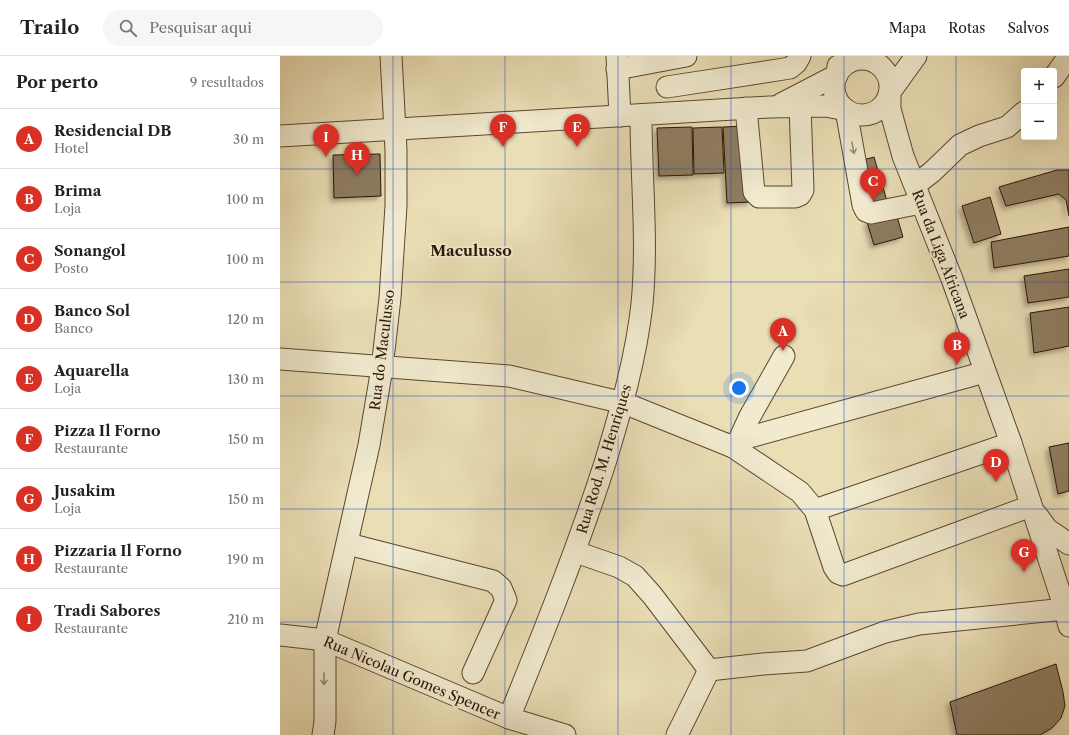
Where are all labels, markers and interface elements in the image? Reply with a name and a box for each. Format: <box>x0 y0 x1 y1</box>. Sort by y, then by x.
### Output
search box <box>103 10 383 46</box>
text: Trailo <box>20 16 79 39</box>
icon: search <box>117 17 139 39</box>
text: Pesquisar aqui <box>149 18 252 37</box>
text: Mapa <box>889 19 926 37</box>
text: Rotas <box>948 19 985 37</box>
text: Salvos <box>1007 19 1049 37</box>
map controls <box>1021 68 1057 140</box>
button: + <box>1021 68 1057 104</box>
text: Por perto <box>16 72 98 92</box>
text: 9 resultados <box>190 74 264 90</box>
button: − <box>1021 104 1057 140</box>
pin: F <box>490 114 516 147</box>
pin: E <box>564 114 590 147</box>
text: Residencial DB <box>54 121 171 140</box>
pin: I <box>313 124 339 157</box>
text: A <box>24 131 34 147</box>
text: 30 m <box>233 131 264 147</box>
text: Hotel <box>54 140 89 156</box>
one-way arrow <box>849 141 857 154</box>
pin: H <box>344 142 370 175</box>
pin: C <box>860 168 886 201</box>
text: Brima <box>54 181 101 200</box>
street label: Rua da Liga Africana <box>908 187 974 322</box>
text: B <box>24 191 34 207</box>
text: 100 m <box>226 191 264 207</box>
text: Loja <box>54 200 81 216</box>
text: Sonangol <box>54 241 126 260</box>
district label: Maculusso <box>430 241 512 260</box>
text: C <box>24 251 34 267</box>
text: 100 m <box>226 251 264 267</box>
text: Posto <box>54 260 88 276</box>
street label: Rua do Maculusso <box>366 289 398 411</box>
text: Banco Sol <box>54 301 130 320</box>
text: D <box>23 311 35 327</box>
text: 120 m <box>227 311 264 327</box>
pin: A <box>770 318 796 351</box>
text: Banco <box>54 320 93 336</box>
pin: B <box>944 332 970 365</box>
text: Aquarella <box>54 361 129 380</box>
text: E <box>24 371 34 387</box>
text: 130 m <box>228 371 264 387</box>
your location <box>729 378 749 398</box>
text: Loja <box>54 380 81 396</box>
street label: Rua Rod. M. Henriques <box>573 382 635 536</box>
text: Pizza Il Forno <box>54 421 160 440</box>
text: F <box>25 431 33 447</box>
text: 150 m <box>228 431 264 447</box>
text: Restaurante <box>54 440 128 456</box>
pin: D <box>983 449 1009 482</box>
text: Jusakim <box>54 481 116 500</box>
text: G <box>23 491 35 507</box>
text: 150 m <box>228 491 264 507</box>
text: Loja <box>54 500 81 516</box>
pin: G <box>1011 539 1037 572</box>
text: Pizzaria Il Forno <box>54 541 182 560</box>
text: H <box>23 551 35 567</box>
text: 190 m <box>227 551 264 567</box>
text: Restaurante <box>54 560 128 576</box>
text: Tradi Sabores <box>54 601 160 620</box>
text: I <box>26 611 32 627</box>
text: 210 m <box>227 611 264 627</box>
text: Restaurante <box>54 620 128 636</box>
street label: Rua Nicolau Gomes Spencer <box>321 632 503 724</box>
one-way arrow <box>321 672 328 685</box>

